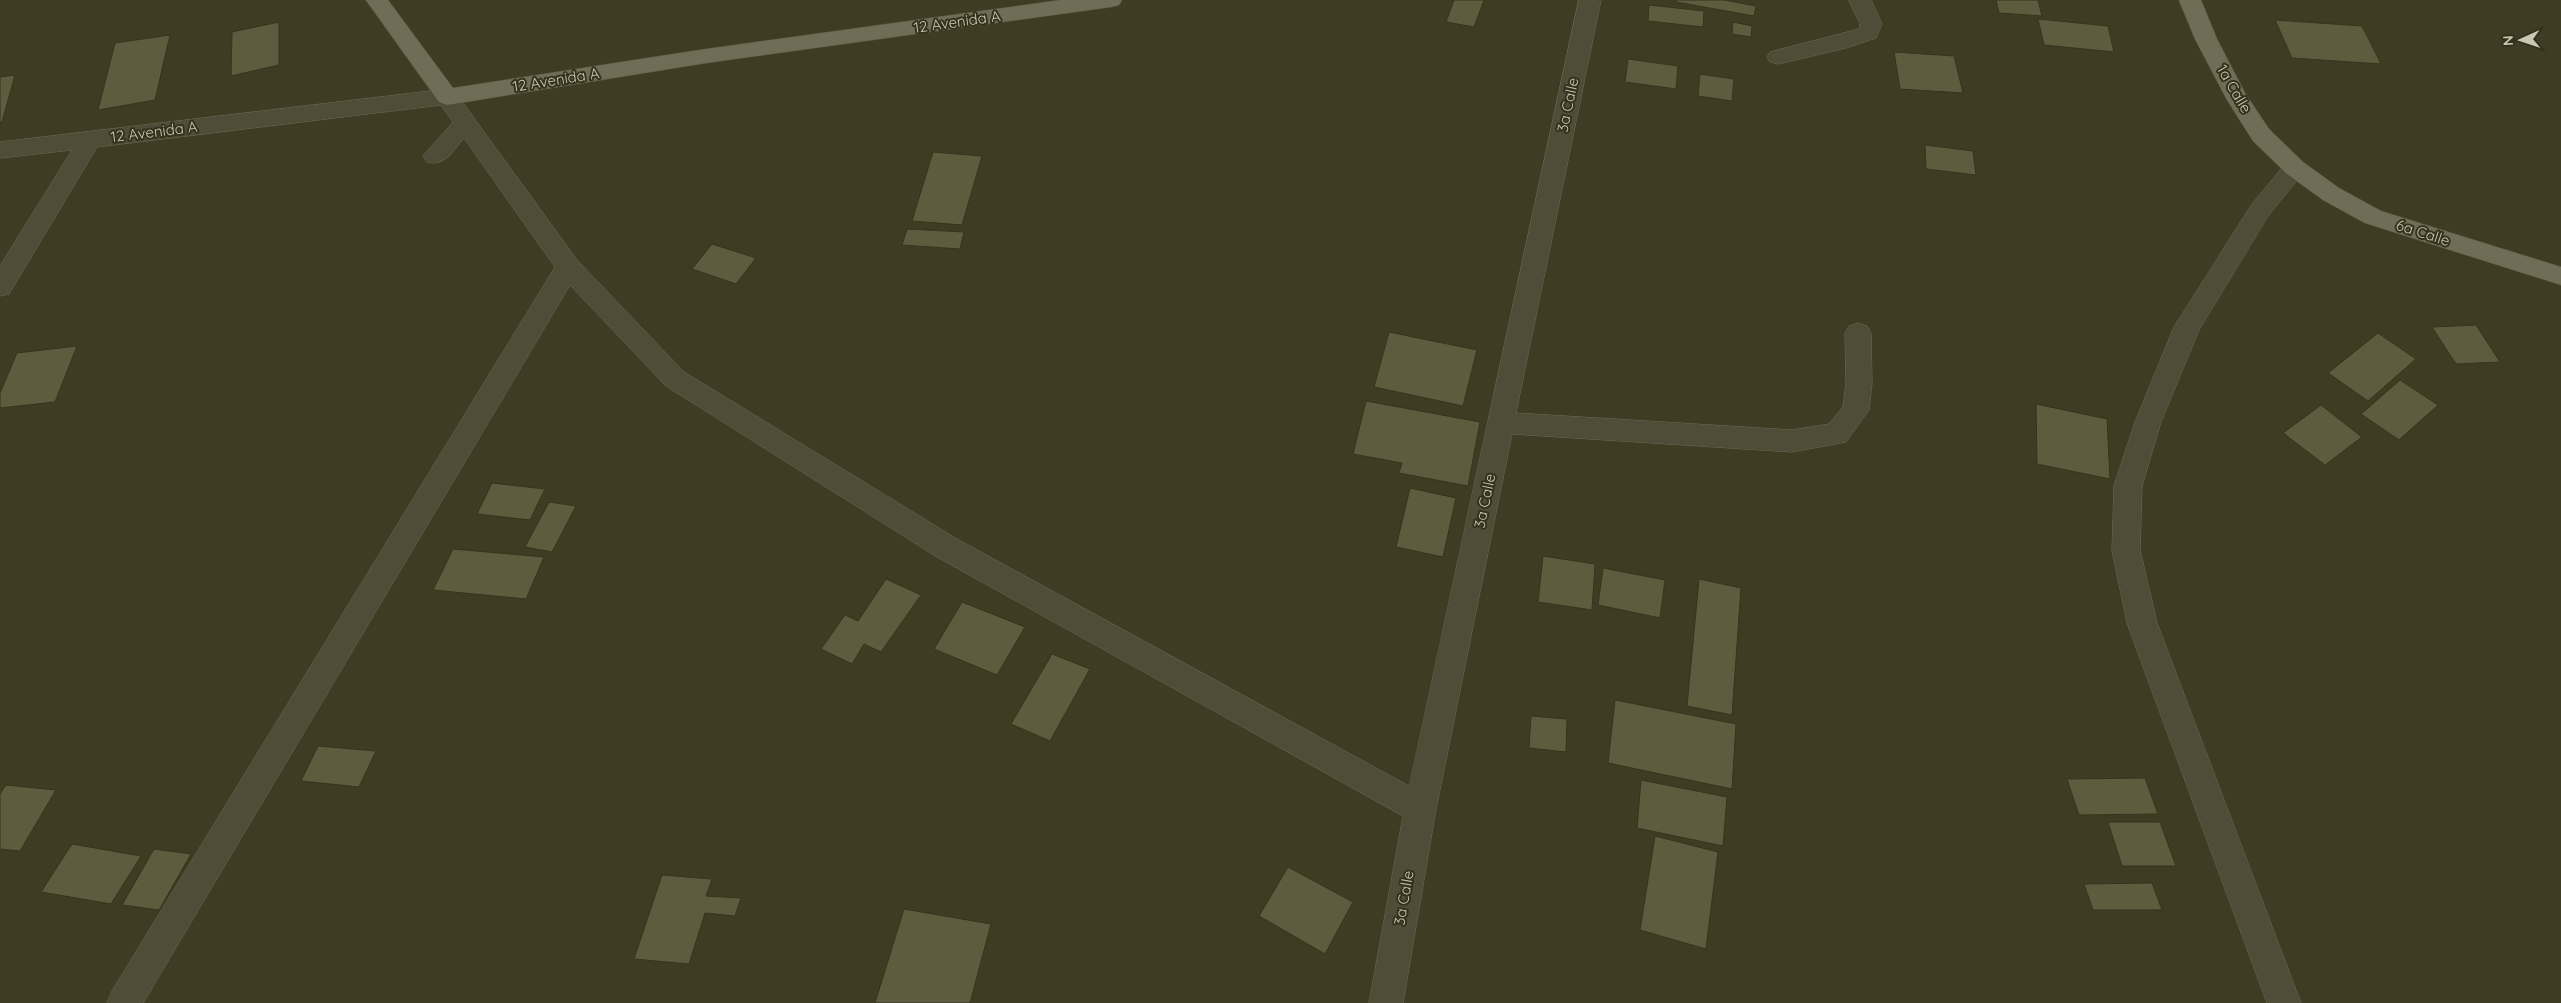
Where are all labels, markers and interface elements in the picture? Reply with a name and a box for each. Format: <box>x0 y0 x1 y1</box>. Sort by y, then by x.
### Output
street label: 12 Avenida A <box>912 6 1002 37</box>
north arrow <box>2496 15 2546 65</box>
text: N <box>2499 35 2517 46</box>
street label: 1a Calle <box>2213 61 2256 116</box>
street label: 12 Avenida A <box>511 63 601 96</box>
street label: 3a Calle <box>1552 76 1583 134</box>
street label: 12 Avenida A <box>109 117 199 146</box>
street label: 6a Calle <box>2394 215 2452 250</box>
street label: 3a Calle <box>1469 472 1500 530</box>
street label: 3a Calle <box>1389 869 1418 927</box>

